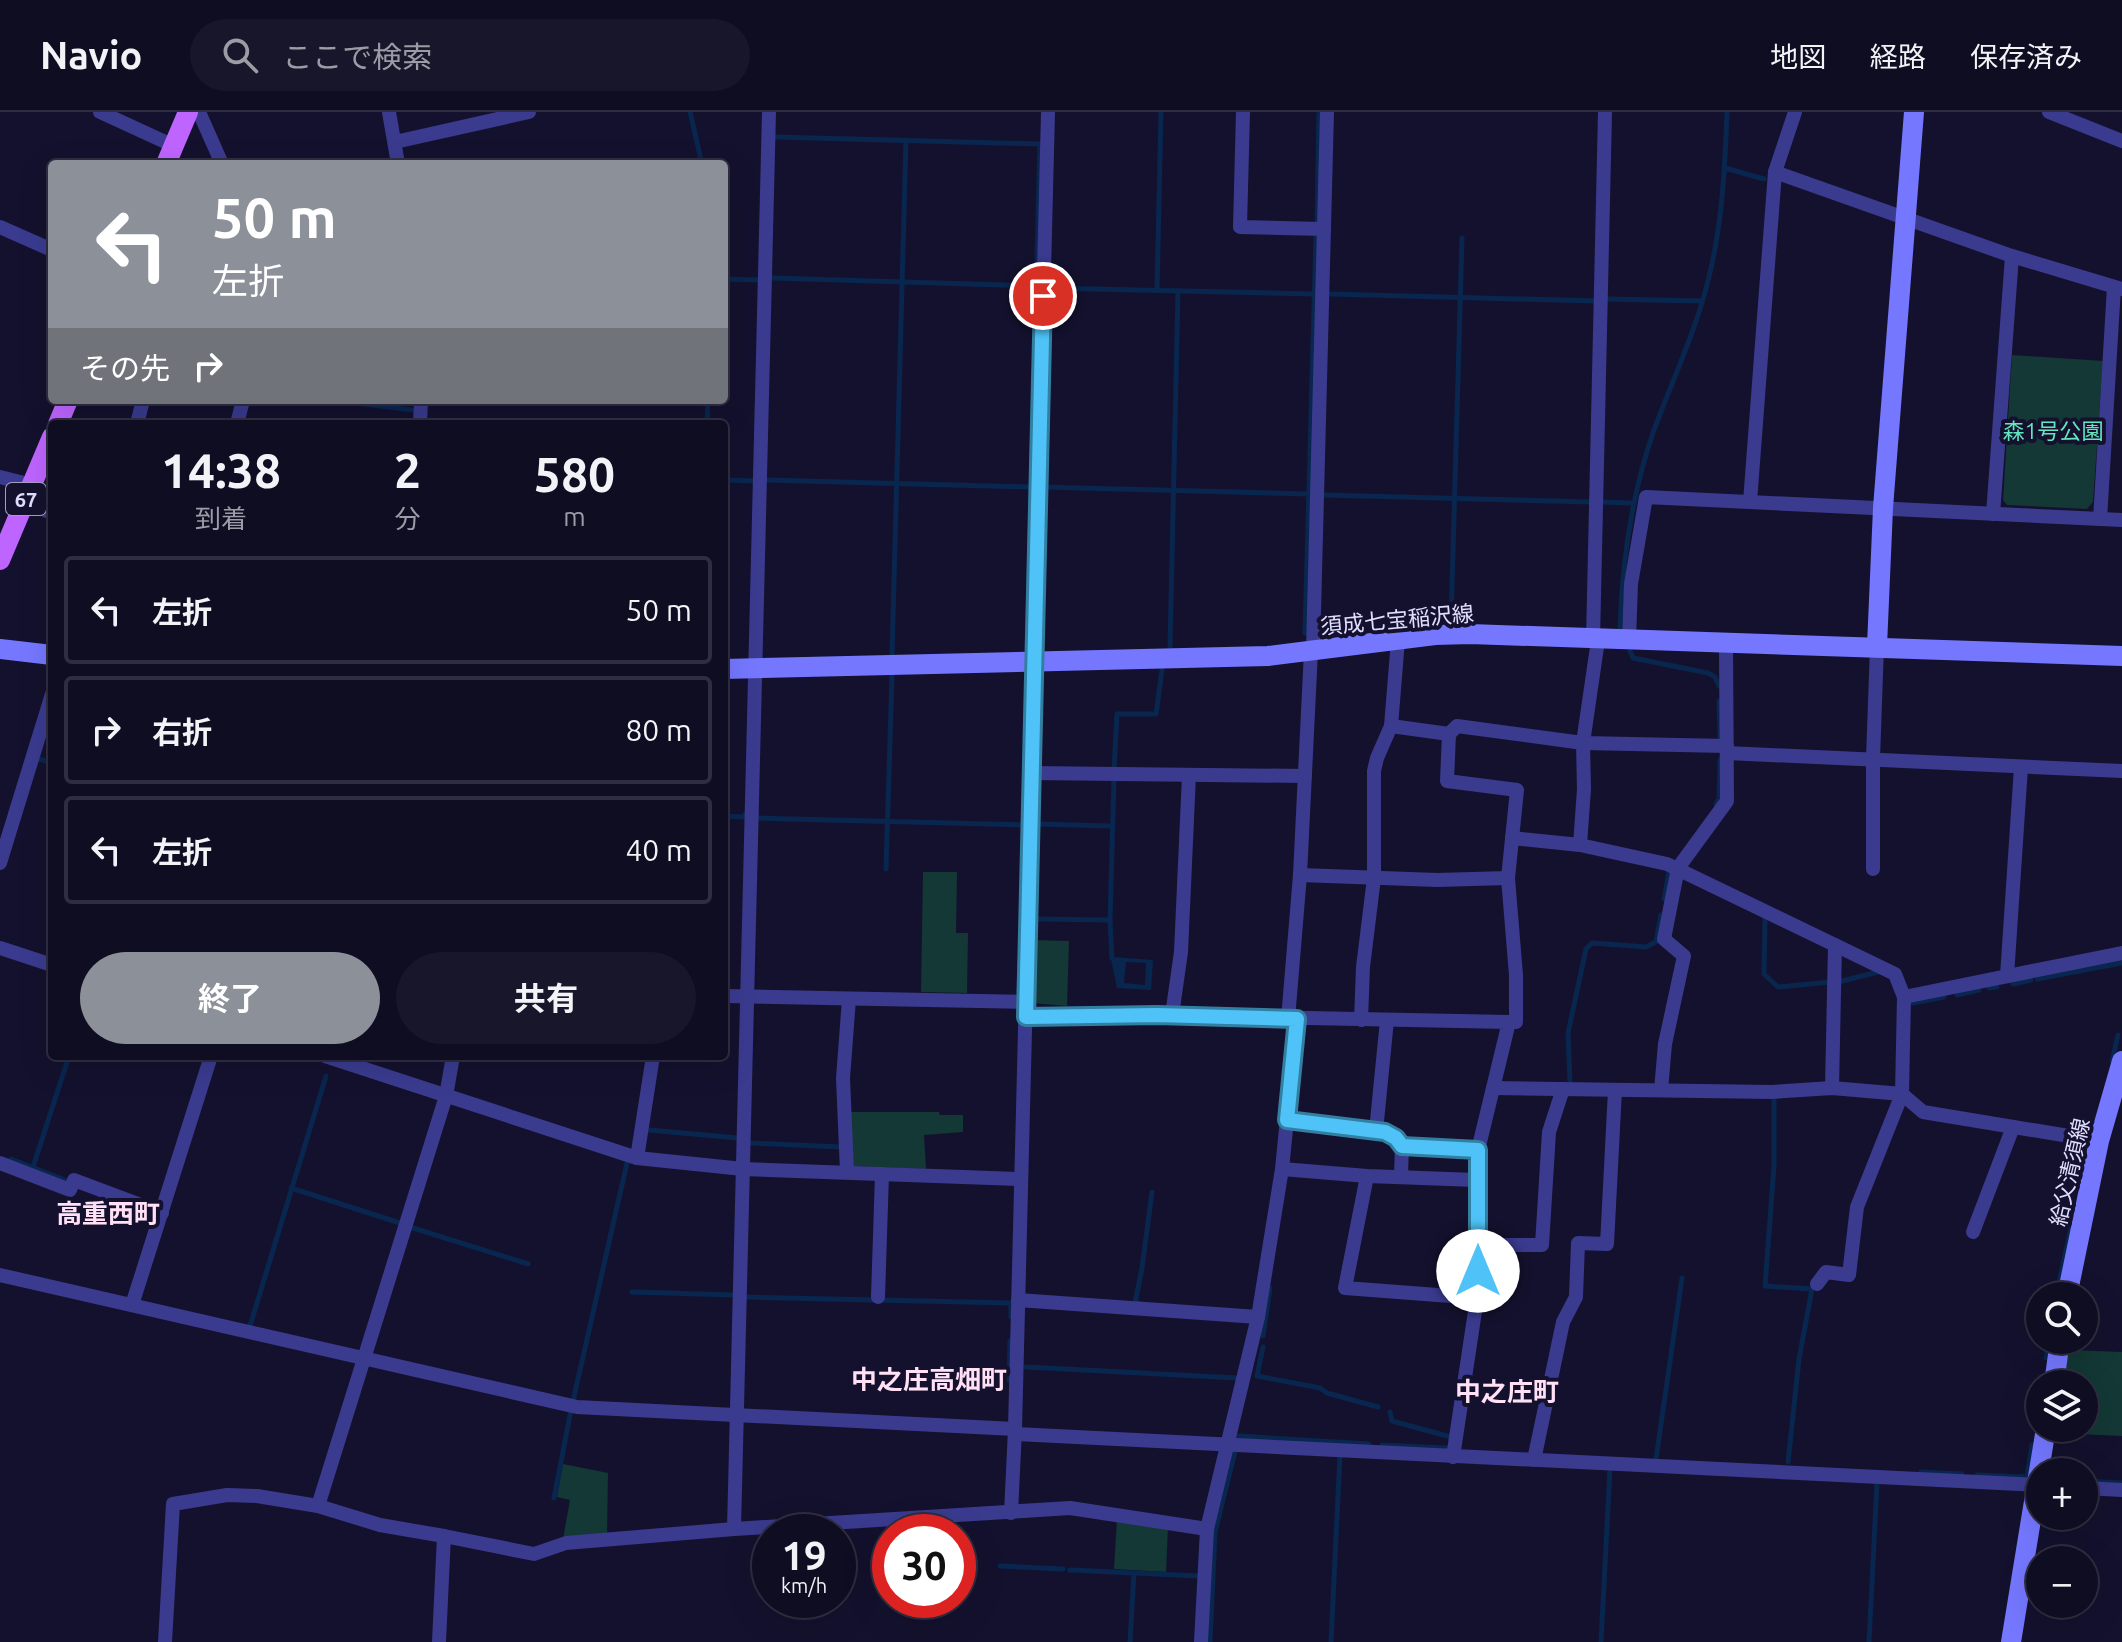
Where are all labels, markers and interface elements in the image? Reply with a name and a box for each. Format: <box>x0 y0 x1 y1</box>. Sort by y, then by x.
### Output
search box <box>190 19 750 91</box>
icon: search <box>218 33 262 77</box>
text: Navio <box>40 34 142 76</box>
text: ここで検索 <box>282 40 432 74</box>
text: 地図 <box>1770 41 1826 72</box>
text: 経路 <box>1870 41 1926 72</box>
text: 保存済み <box>1970 41 2082 72</box>
text: 50 m <box>212 186 337 249</box>
icon: left <box>80 192 184 296</box>
text: 左折 <box>212 260 284 301</box>
pin <box>1009 262 1077 330</box>
icon: arrive <box>1021 274 1065 318</box>
icon: right <box>186 344 230 388</box>
text: その先 <box>80 351 170 385</box>
park label: 森1号公園 <box>2003 418 2103 443</box>
text: 14:38 <box>161 443 281 497</box>
text: 2 <box>394 443 421 497</box>
text: 580 <box>534 447 615 501</box>
road number: 67 <box>6 483 46 515</box>
text: m <box>563 502 586 531</box>
text: 到着 <box>195 504 247 533</box>
text: 分 <box>394 504 420 533</box>
icon: left <box>84 588 128 632</box>
text: 50 m <box>625 593 692 627</box>
text: 左折 <box>152 595 212 629</box>
street label: 須成七宝稲沢線 <box>1319 600 1475 638</box>
icon: right <box>84 708 128 752</box>
text: 80 m <box>625 713 692 747</box>
text: 右折 <box>152 715 212 749</box>
icon: left <box>84 828 128 872</box>
text: 40 m <box>625 833 692 867</box>
text: 左折 <box>152 835 212 869</box>
button: 終了 <box>80 952 380 1044</box>
button: 共有 <box>396 952 696 1044</box>
street label: 給父清須線 <box>2044 1116 2094 1228</box>
district label: 高重西町 <box>56 1199 160 1228</box>
position arrow <box>1436 1229 1520 1313</box>
map controls <box>2026 1282 2098 1618</box>
button: search <box>2026 1282 2098 1354</box>
district label: 中之庄高畑町 <box>851 1365 1007 1394</box>
button: layers <box>2026 1370 2098 1442</box>
district label: 中之庄町 <box>1455 1377 1559 1406</box>
button: + <box>2026 1458 2098 1530</box>
speed limit sign: 30 <box>872 1514 976 1618</box>
text: 19 <box>781 1533 827 1578</box>
button: − <box>2026 1546 2098 1618</box>
text: km/h <box>781 1574 827 1597</box>

